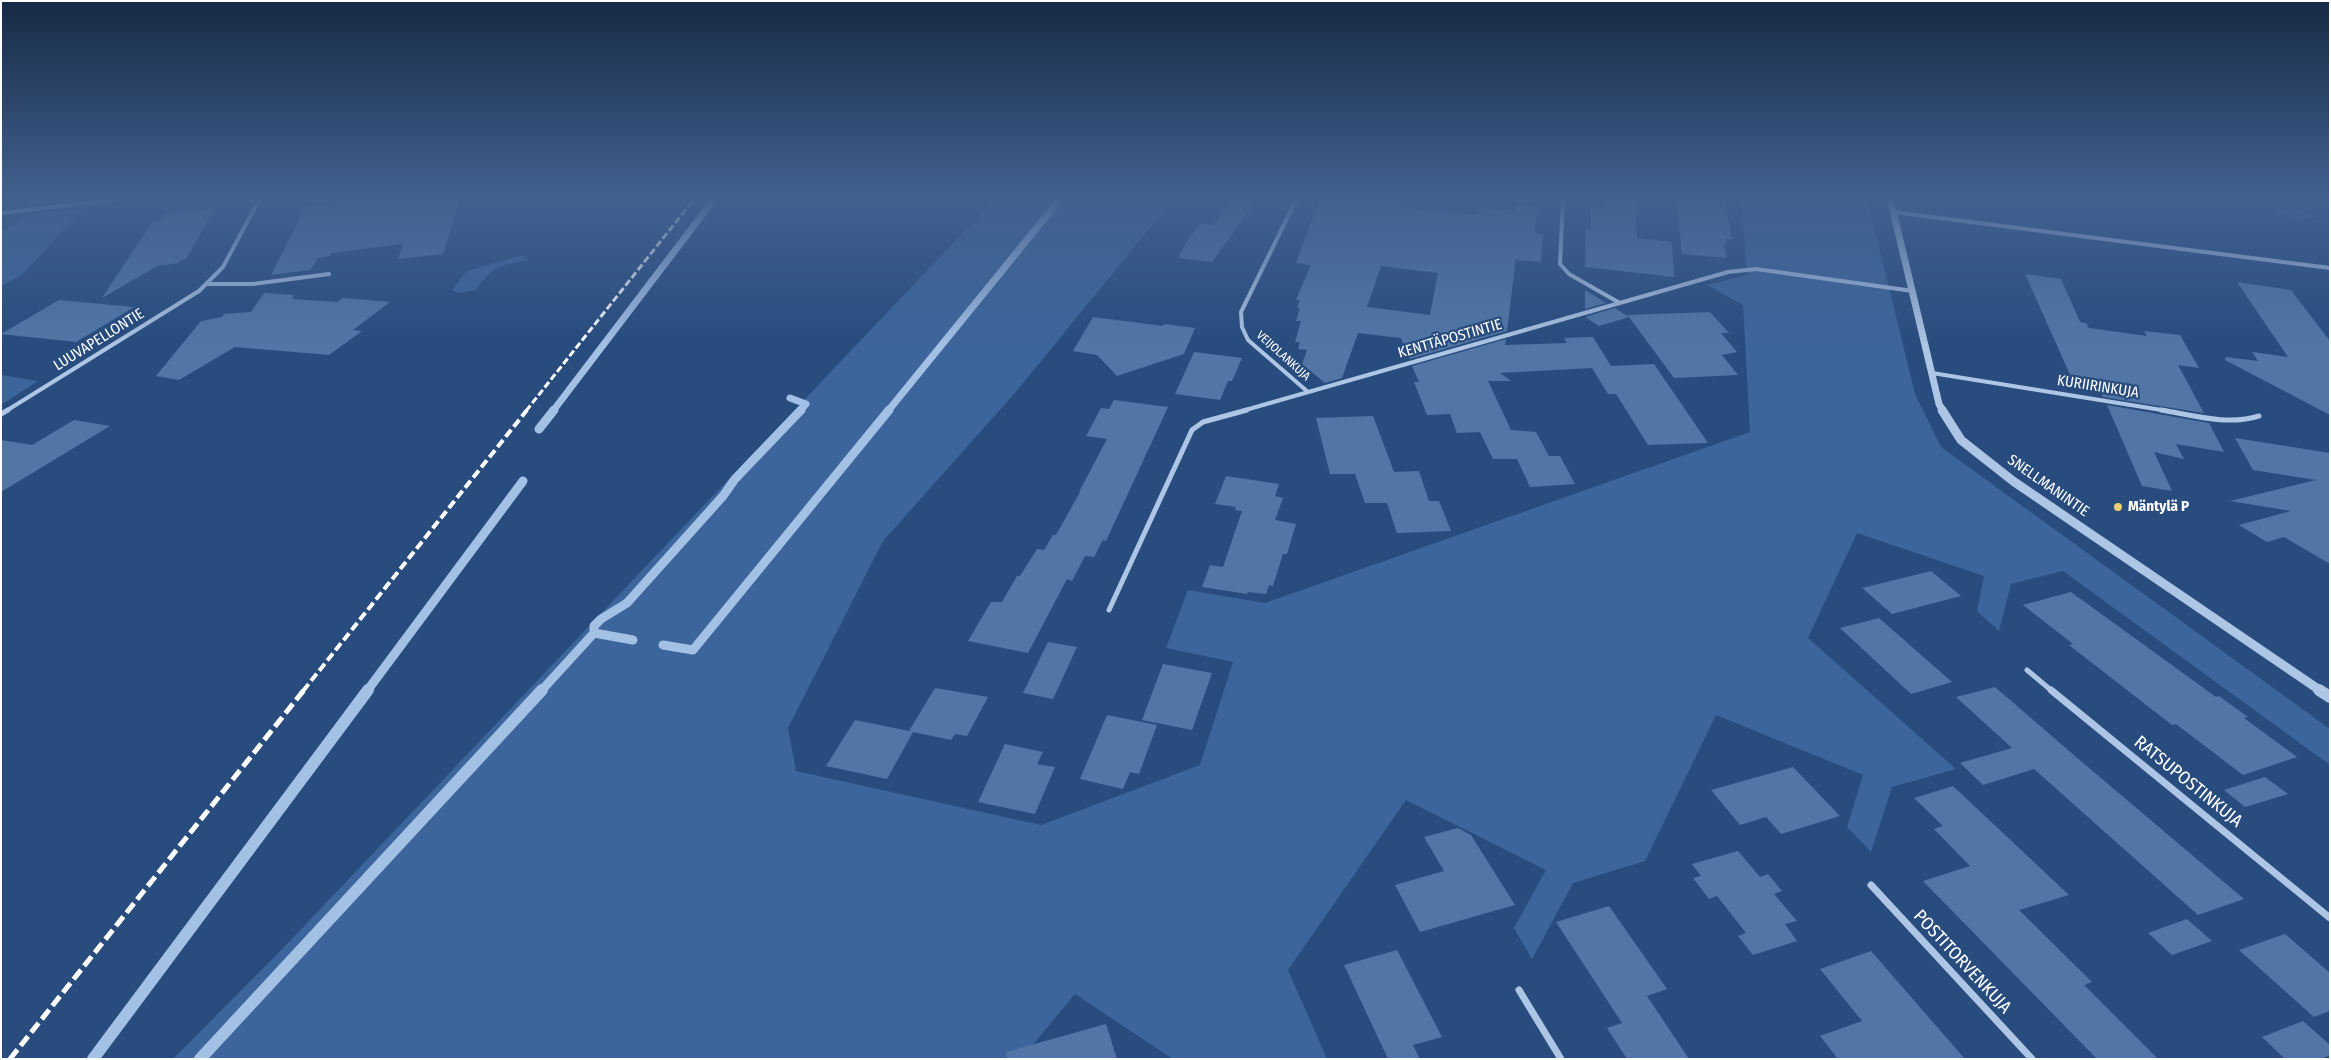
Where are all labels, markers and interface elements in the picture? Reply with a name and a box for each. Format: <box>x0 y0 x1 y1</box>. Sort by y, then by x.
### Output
street label: LUUVAPELLONTIE <box>50 305 148 375</box>
street label: KENTTÄPOSTINTIE <box>1396 316 1504 362</box>
street label: VEIJOLANKUJA <box>1253 328 1313 384</box>
street label: KURIIRINKUJA <box>2056 372 2140 402</box>
street label: SNELLMANINTIE <box>2004 451 2092 521</box>
place label: Mäntylä P <box>2128 498 2189 516</box>
marker: Mäntylä P <box>2112 501 2124 513</box>
street label: RATSUPOSTINKUJA <box>2129 732 2247 832</box>
street label: POSTITORVENKUJA <box>1908 906 2016 1018</box>

